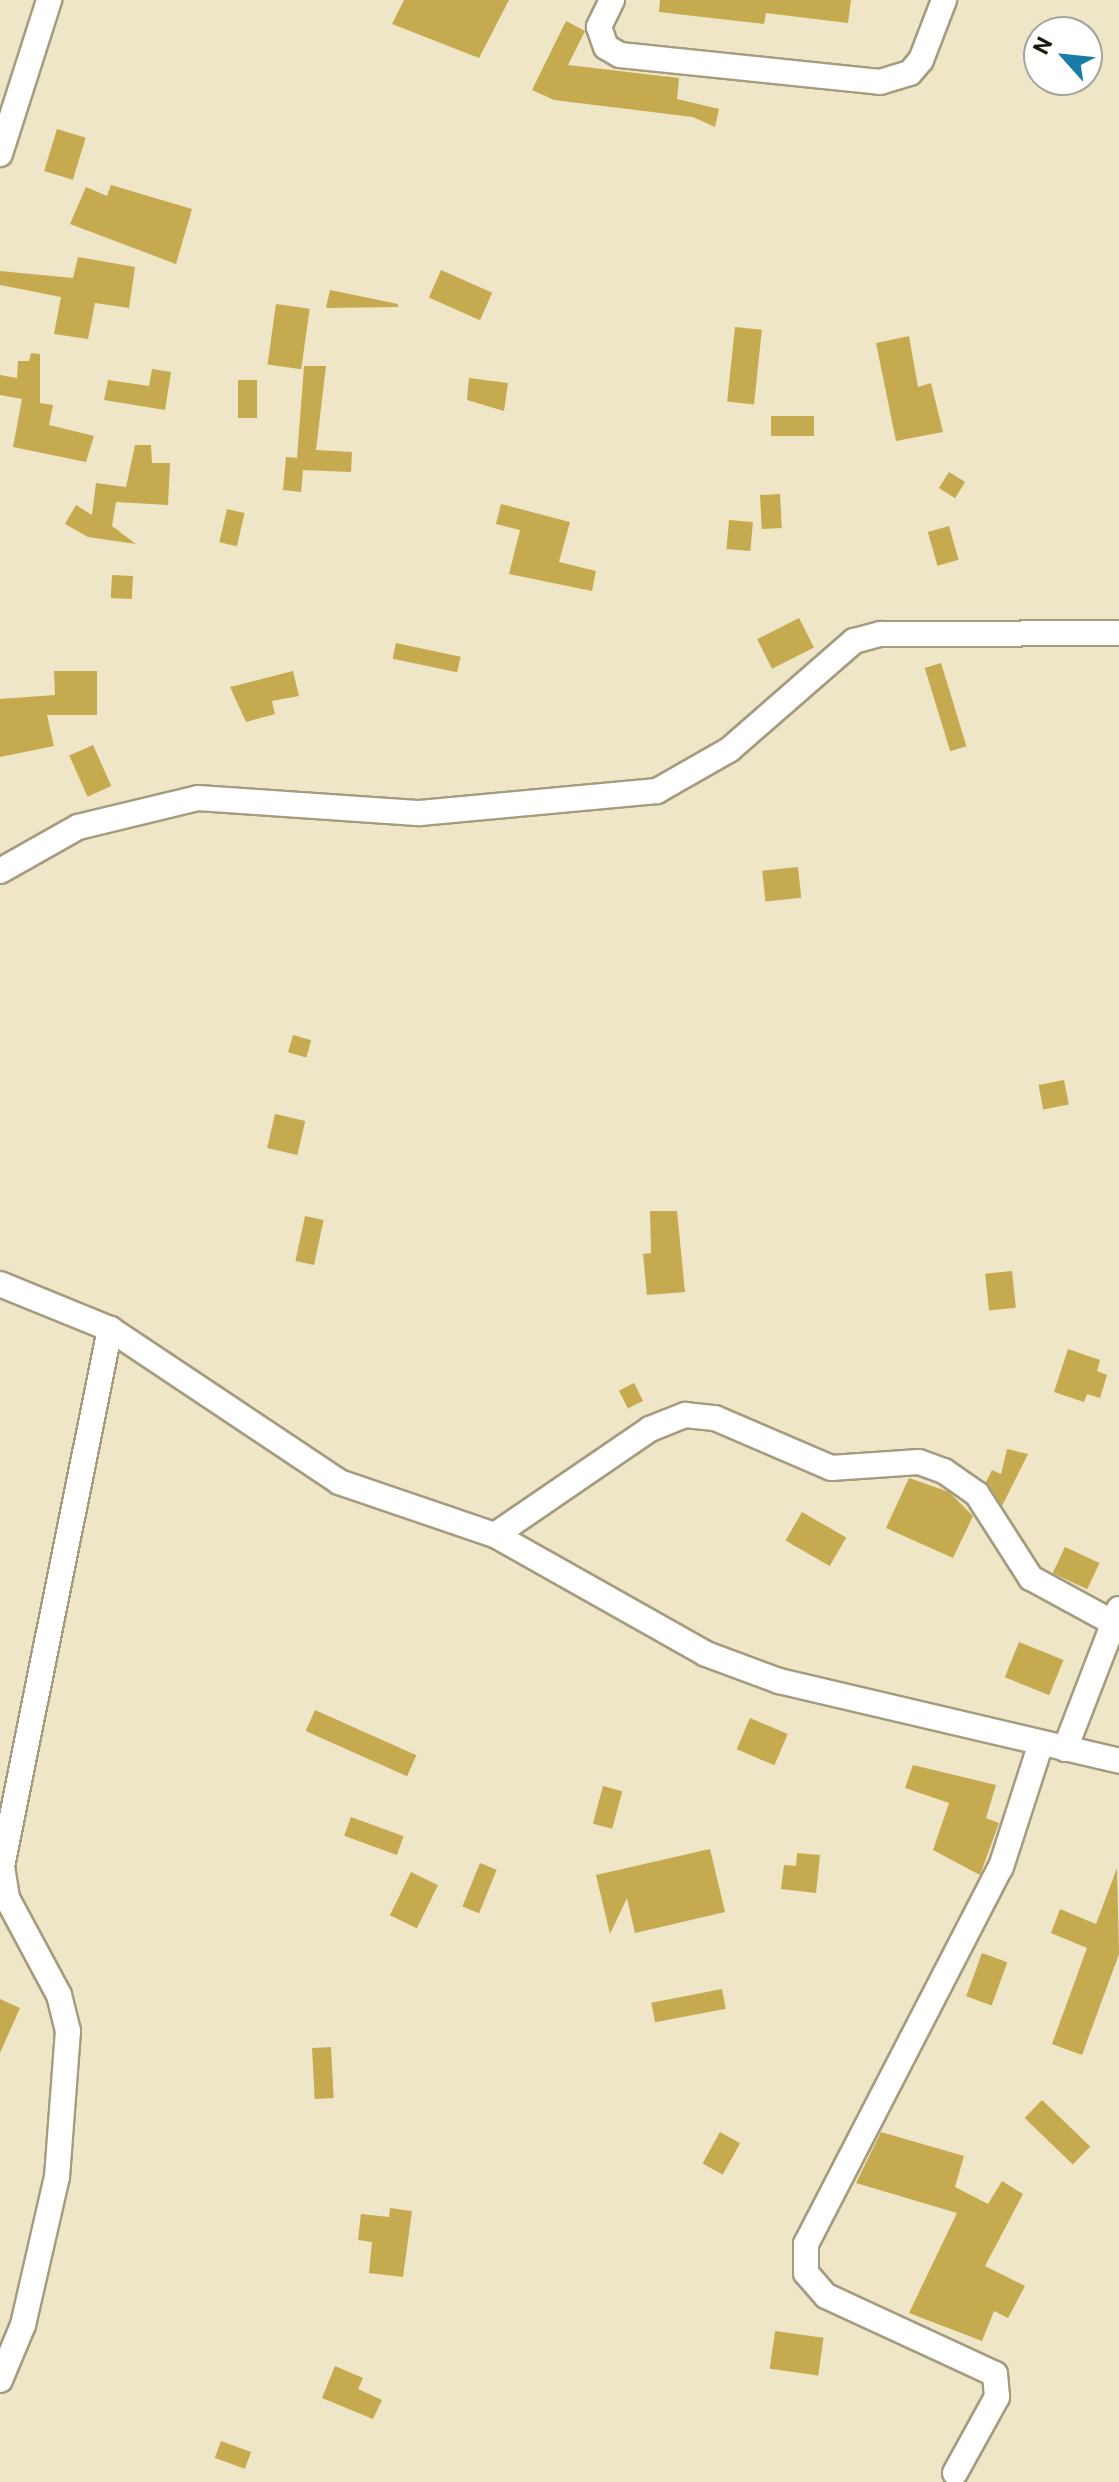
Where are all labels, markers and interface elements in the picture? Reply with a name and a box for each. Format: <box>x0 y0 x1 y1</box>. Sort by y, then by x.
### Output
north arrow <box>1023 16 1103 96</box>
text: N <box>1028 33 1058 58</box>

